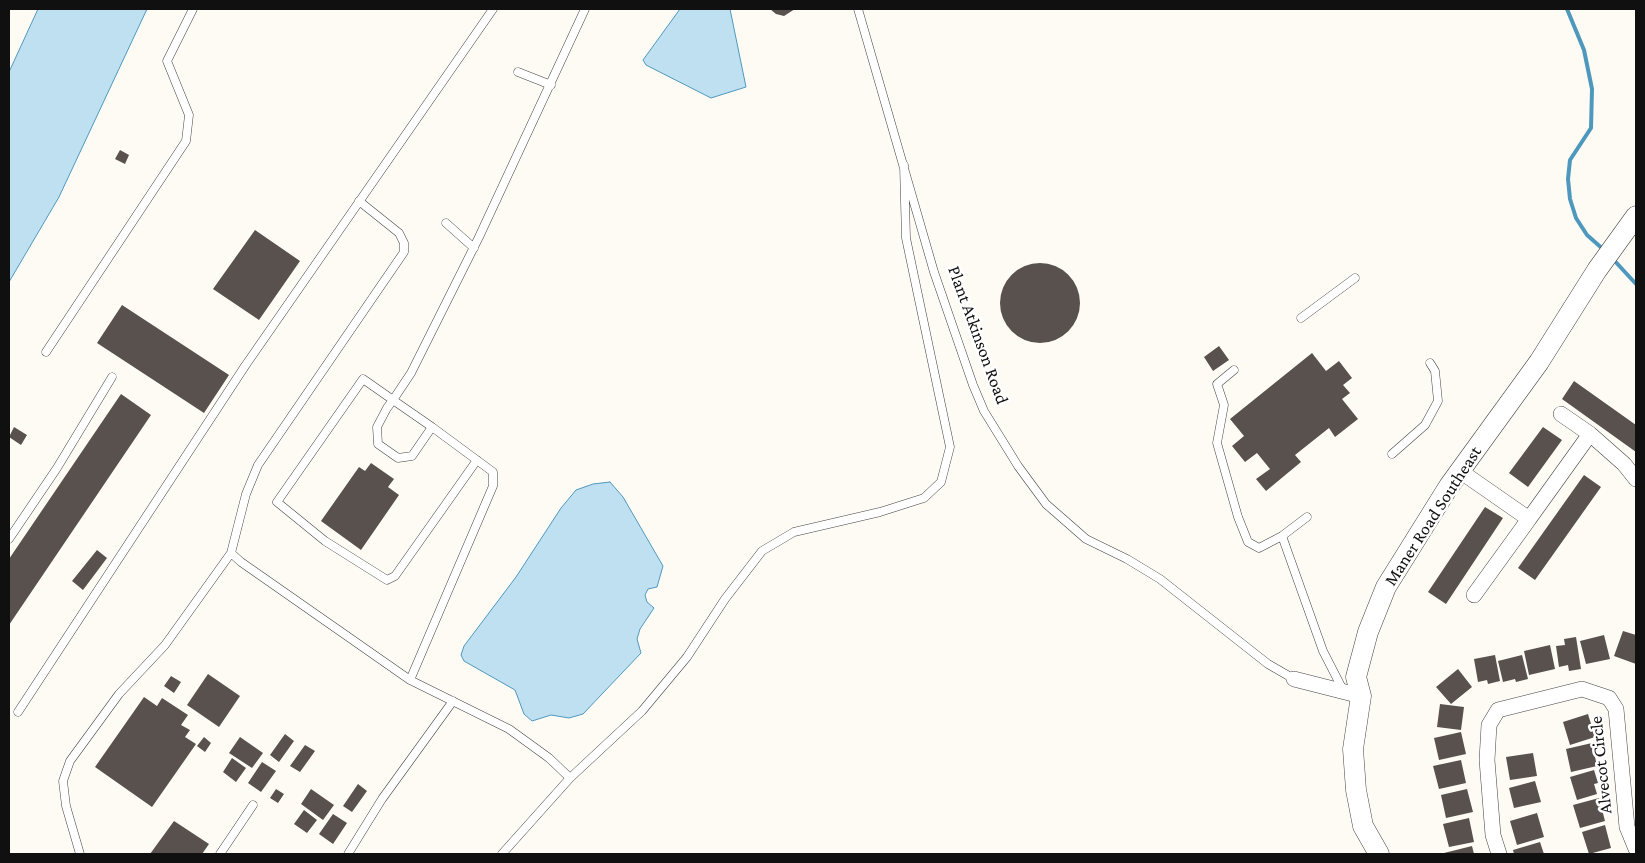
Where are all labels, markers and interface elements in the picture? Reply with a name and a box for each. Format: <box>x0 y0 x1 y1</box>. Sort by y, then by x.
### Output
street label: Plant Atkinson Road <box>943 263 1013 407</box>
street label: Maner Road Southeast <box>1380 442 1486 590</box>
street label: Alvecot Circle <box>1585 715 1617 815</box>

